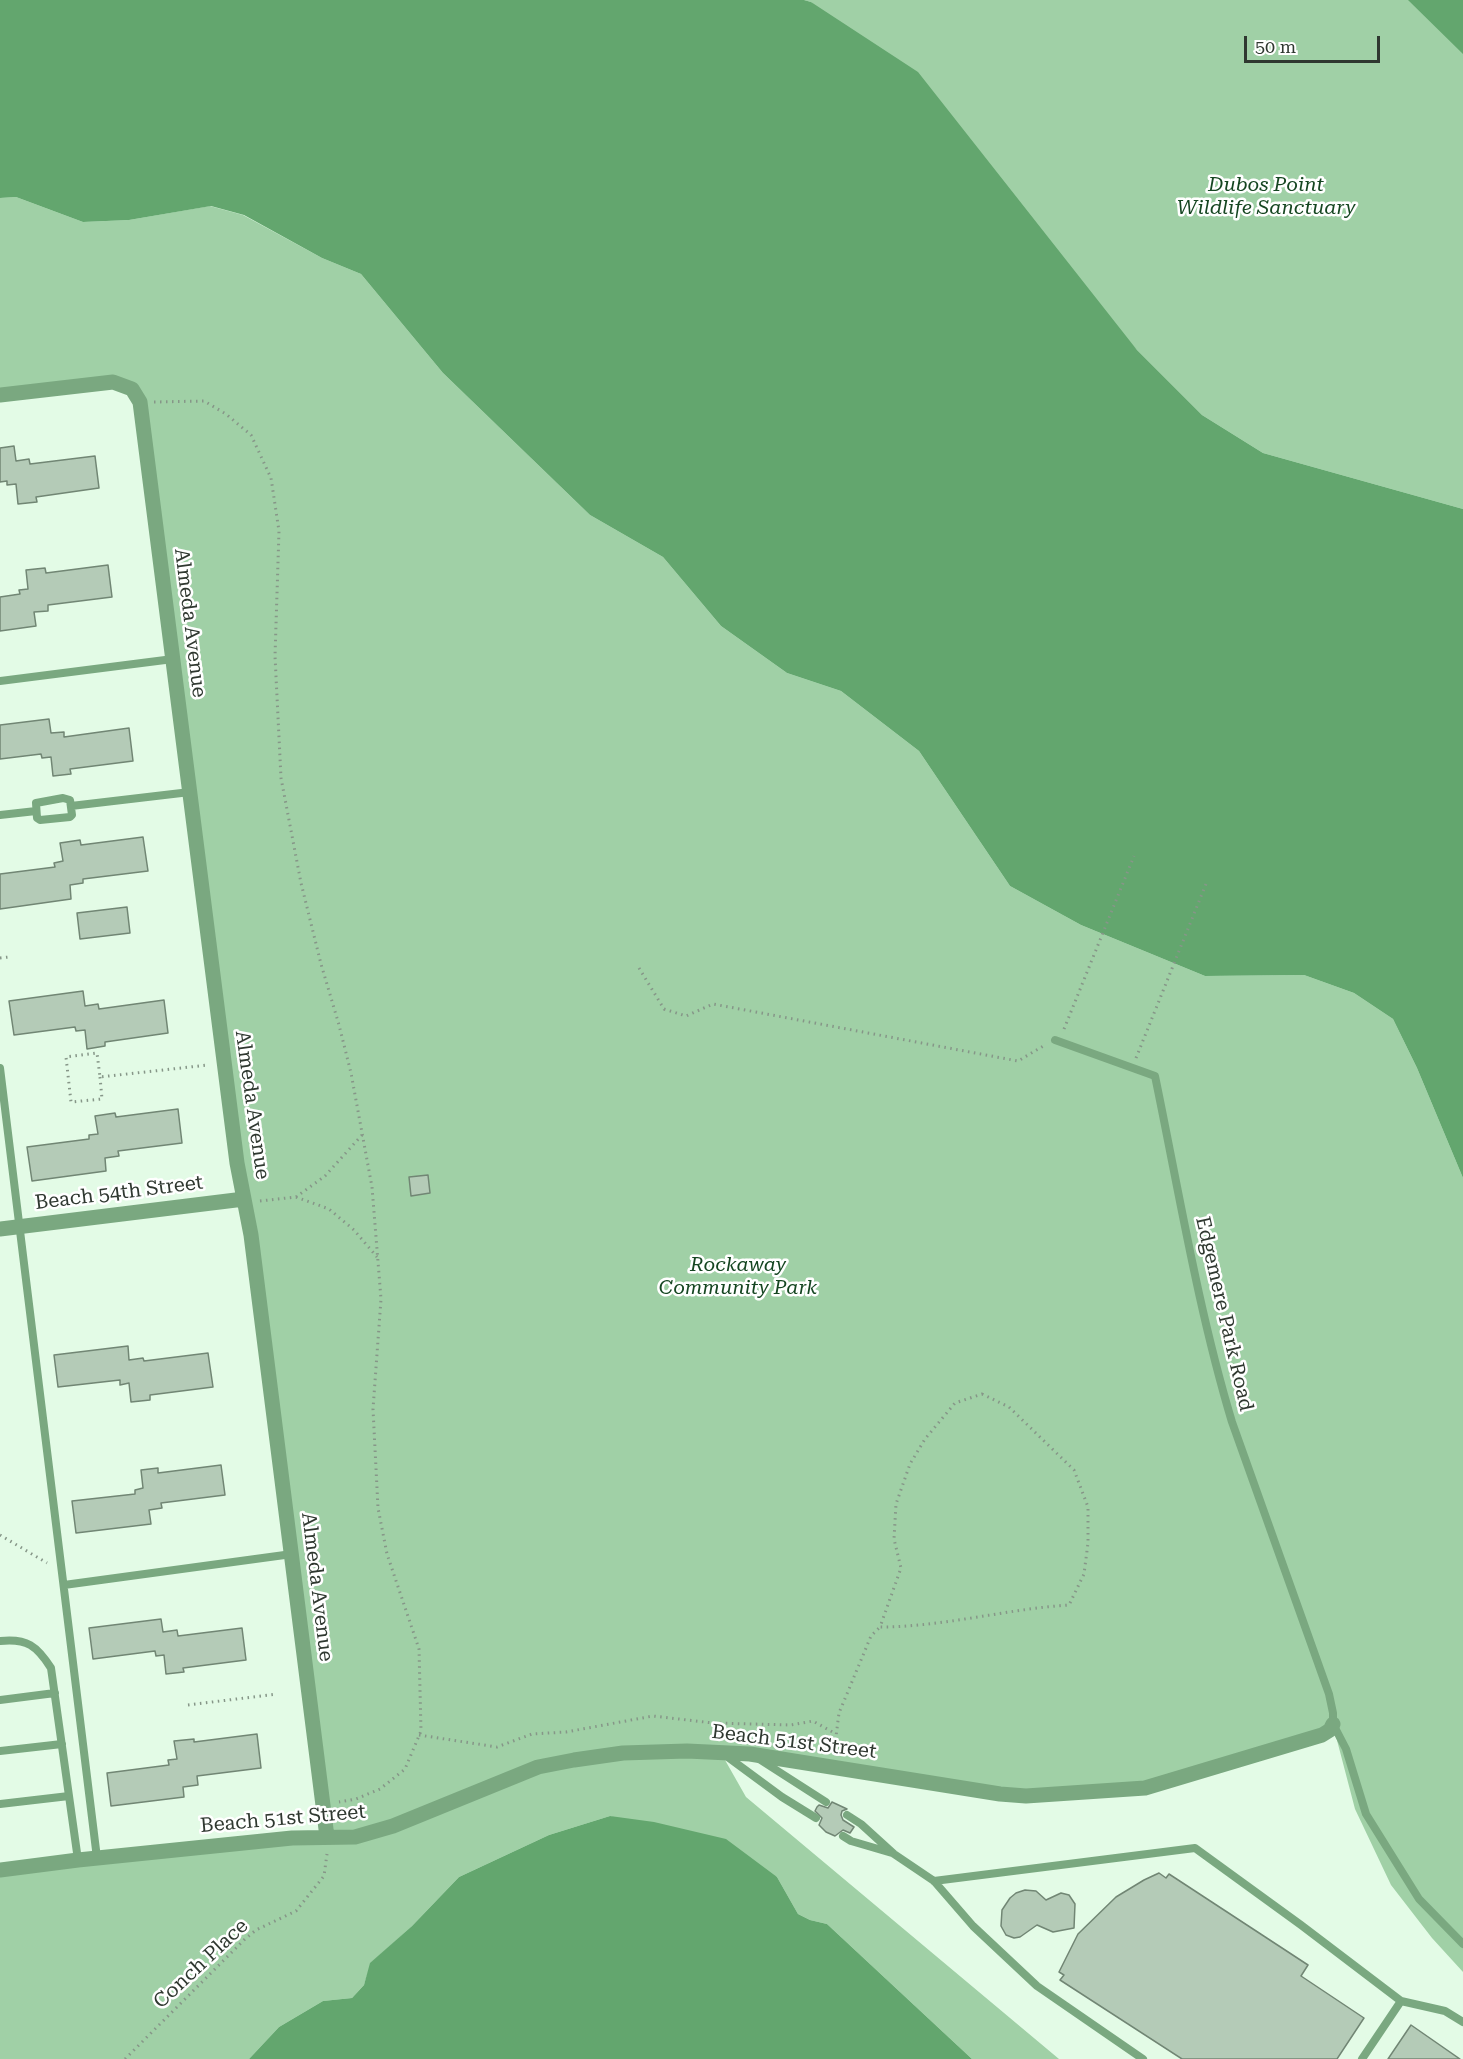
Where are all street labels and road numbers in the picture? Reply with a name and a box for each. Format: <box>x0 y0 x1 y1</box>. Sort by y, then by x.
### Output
street label: Almeda Avenue <box>169 547 211 699</box>
street label: Almeda Avenue <box>230 1029 274 1181</box>
street label: Beach 54th Street <box>33 1171 205 1215</box>
street label: Edgemere Park Road <box>1190 1214 1258 1414</box>
street label: Almeda Avenue <box>296 1511 338 1663</box>
street label: Beach 51st Street <box>710 1720 878 1764</box>
street label: Beach 51st Street <box>199 1800 367 1838</box>
street label: Conch Place <box>149 1914 253 2014</box>

